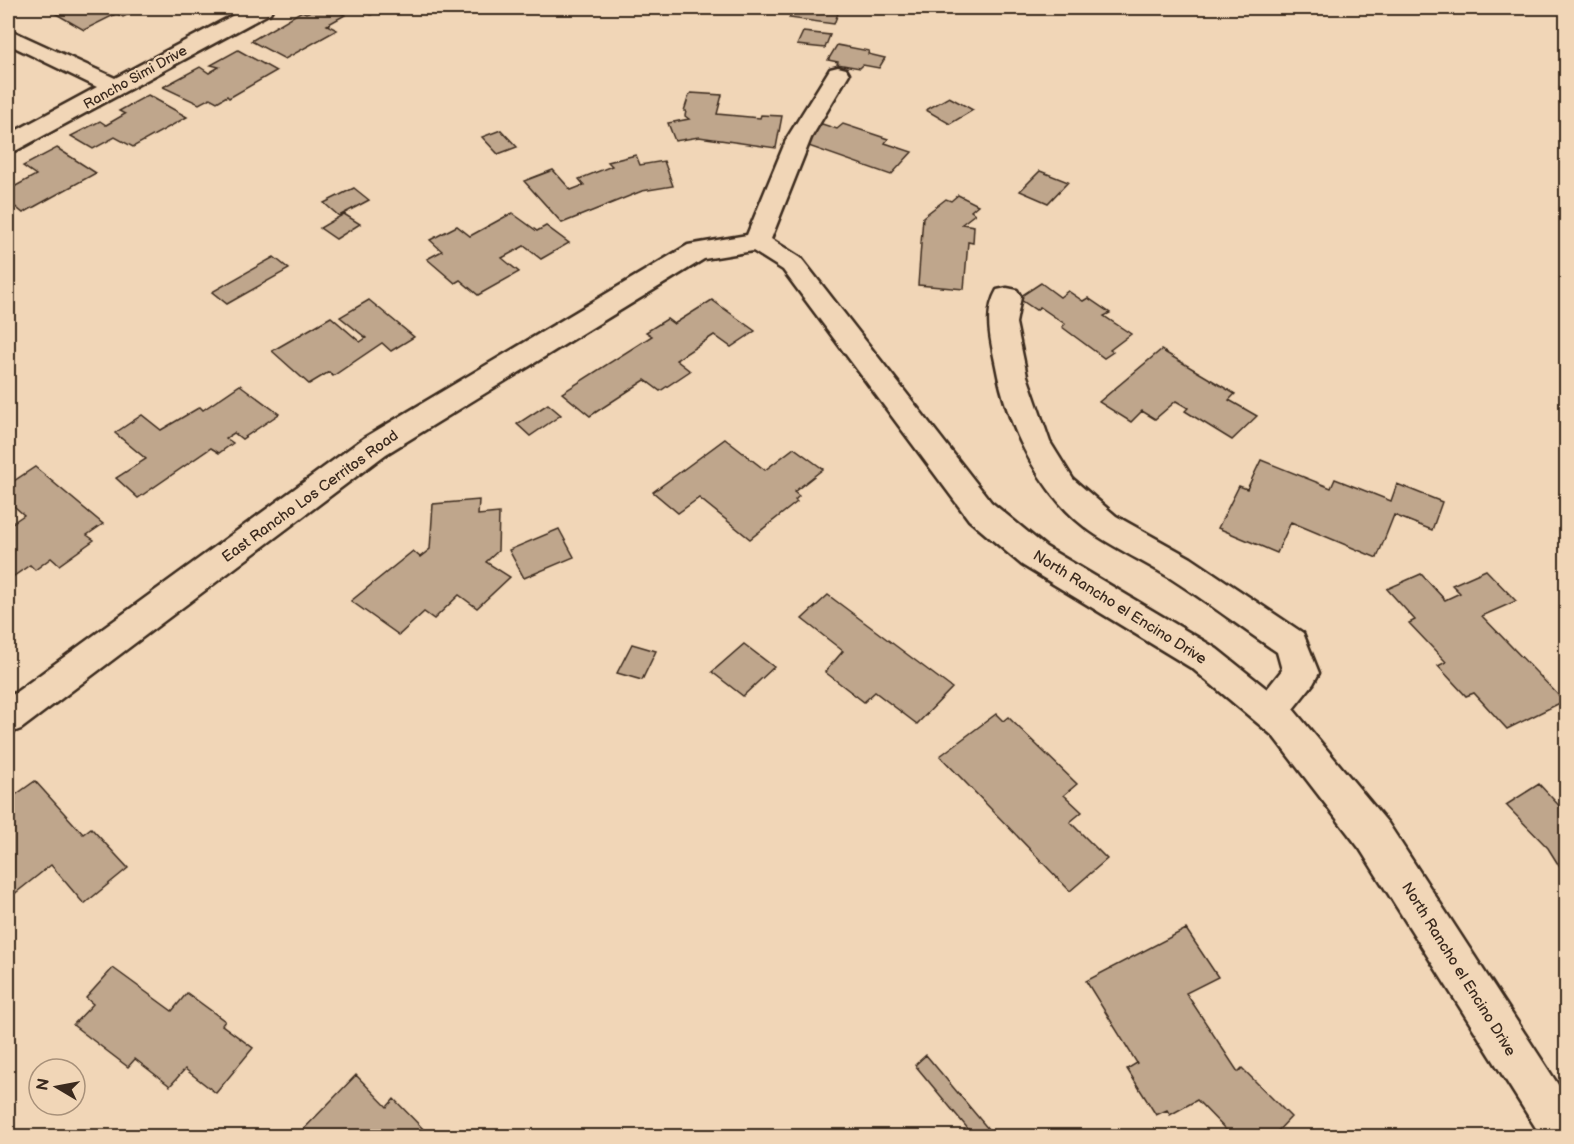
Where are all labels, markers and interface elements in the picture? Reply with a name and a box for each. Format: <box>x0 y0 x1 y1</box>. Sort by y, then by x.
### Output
street label: Rancho Simi Drive <box>81 42 190 113</box>
street label: East Rancho Los Cerritos Road <box>218 426 402 567</box>
street label: North Rancho el Encino Drive <box>1029 546 1210 669</box>
street label: North Rancho el Encino Drive <box>1397 879 1520 1060</box>
north arrow <box>27 1057 87 1117</box>
text: N <box>33 1077 54 1092</box>

